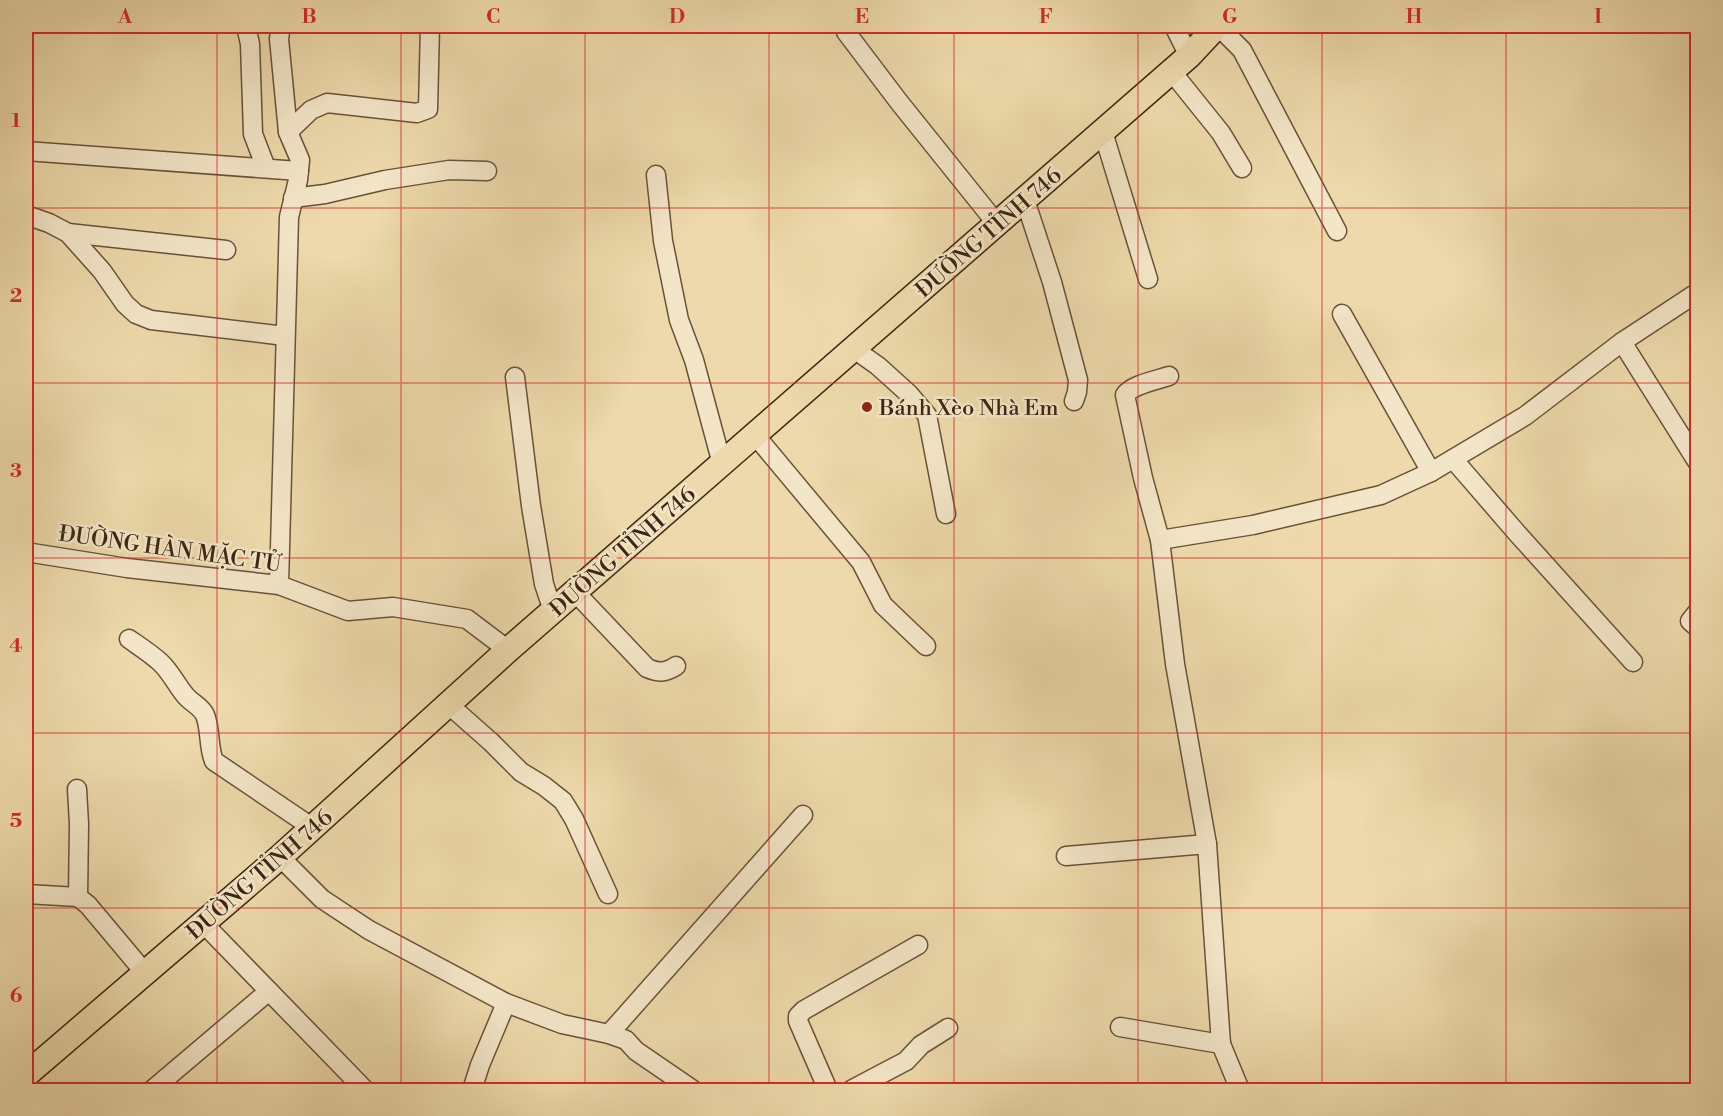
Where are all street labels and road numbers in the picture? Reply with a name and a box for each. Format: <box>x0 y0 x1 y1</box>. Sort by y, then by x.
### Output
street label: ĐƯỜNG TỈNH 746 <box>909 161 1068 304</box>
street label: ĐƯỜNG TỈNH 746 <box>543 480 702 623</box>
street label: ĐƯỜNG HÀN MẶC TỬ <box>57 519 284 579</box>
street label: ĐƯỜNG TỈNH 746 <box>180 803 339 946</box>

